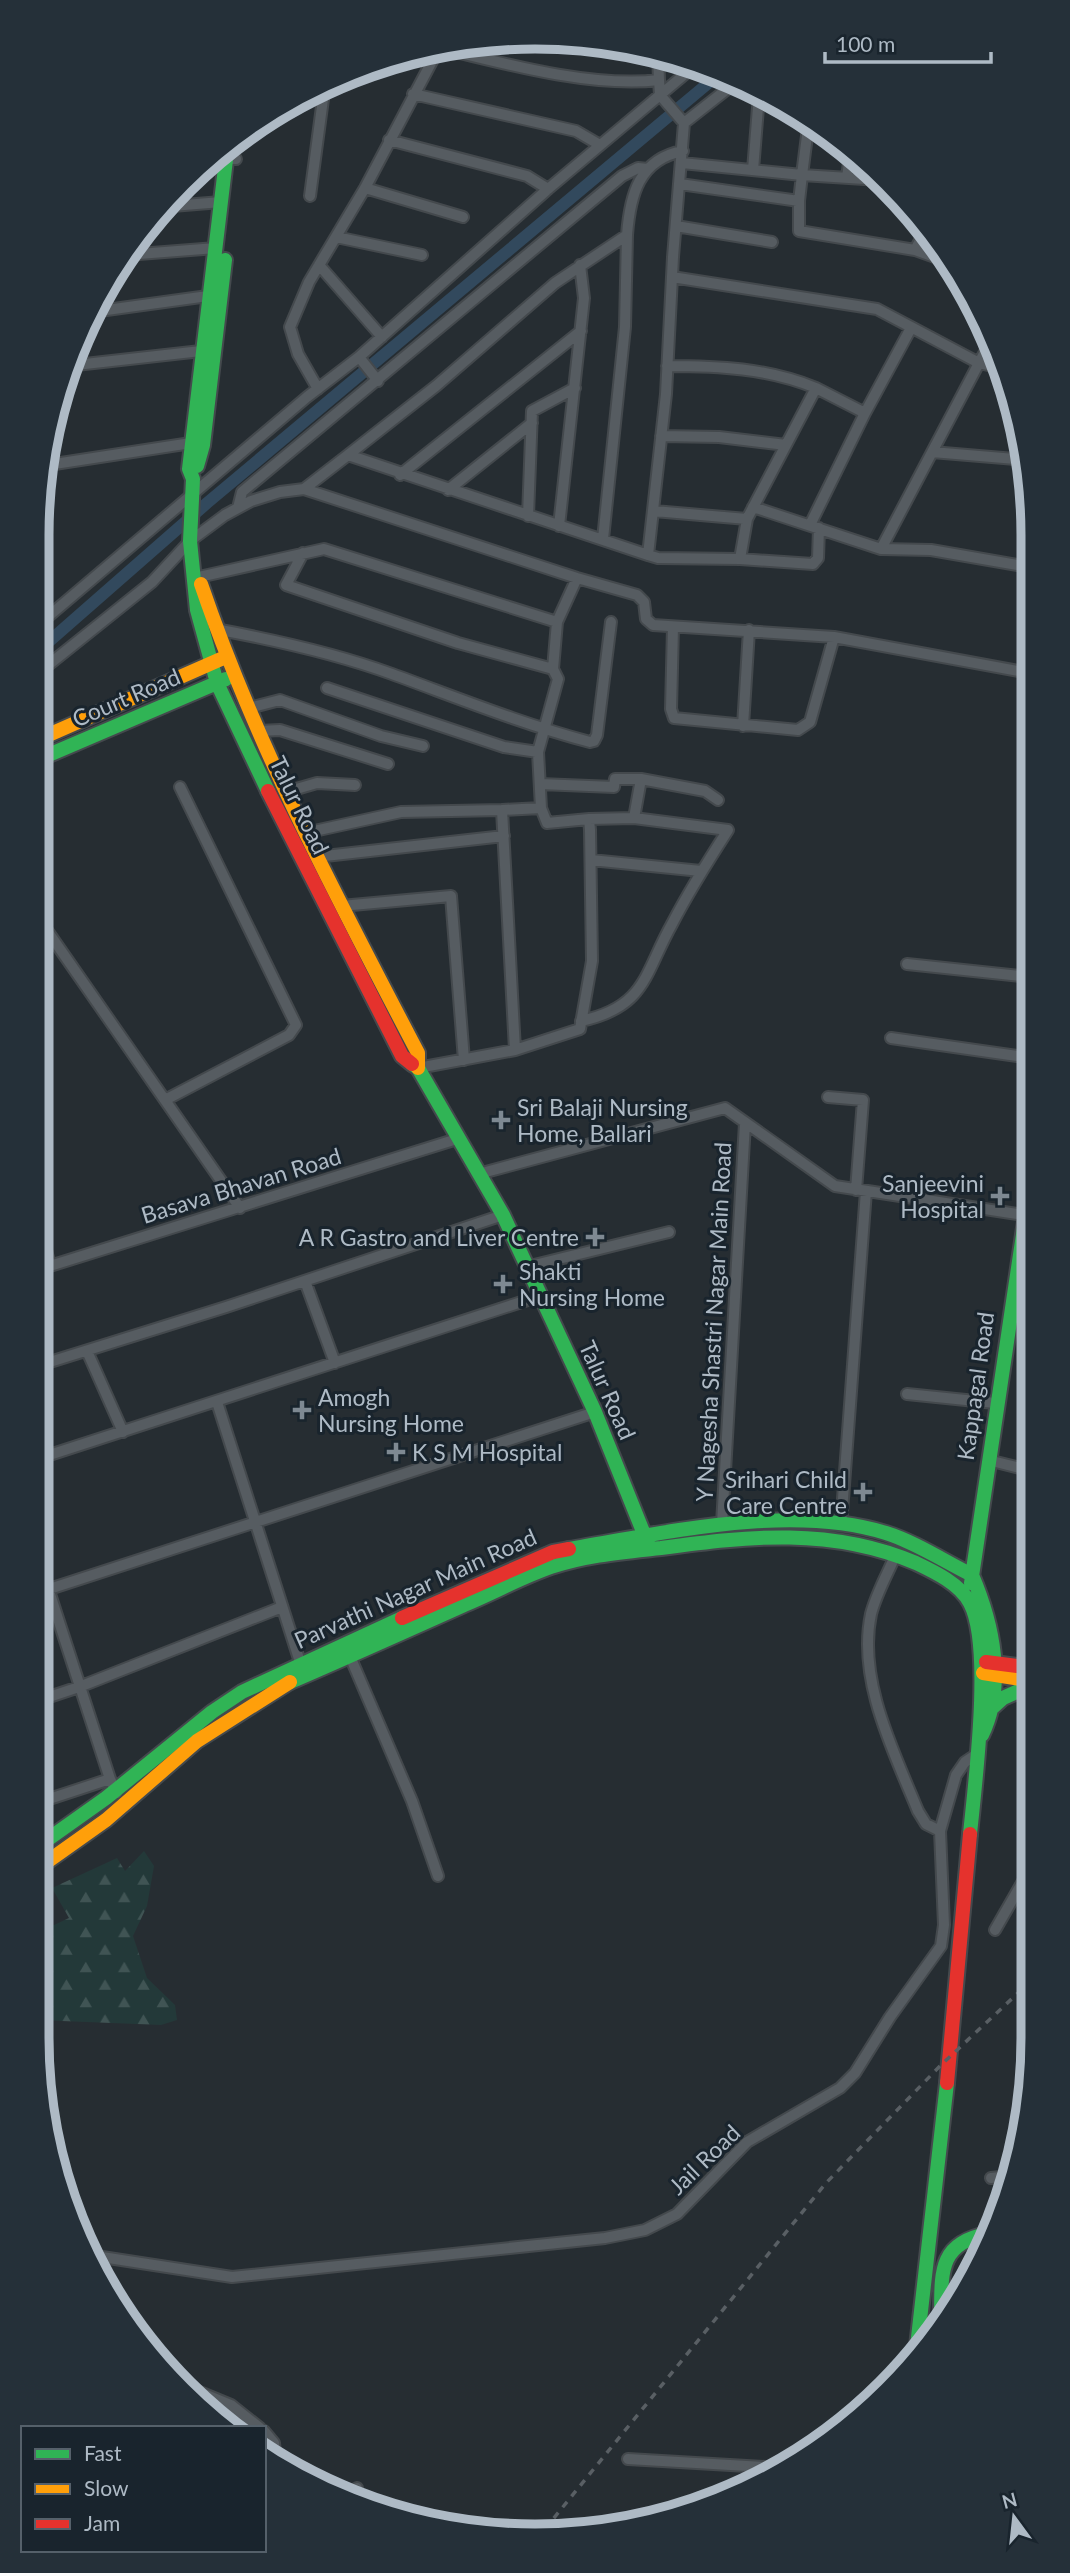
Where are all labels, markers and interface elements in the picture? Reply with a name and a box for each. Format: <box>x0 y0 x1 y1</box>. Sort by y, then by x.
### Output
scale bar <box>825 21 991 65</box>
text: 100 m <box>836 31 895 56</box>
street label: Court Road <box>68 662 184 732</box>
street label: Talur Road <box>264 751 336 859</box>
place label: Sri Balaji Nursing Home, Ballari <box>517 1093 688 1147</box>
marker: Sri Balaji Nursing Home, Ballari <box>491 1110 511 1130</box>
street label: Basava Bhavan Road <box>138 1141 344 1229</box>
street label: Y Nagesha Shastri Nagar Main Road <box>690 1141 736 1503</box>
place label: Sanjeevini Hospital <box>882 1169 984 1223</box>
marker: Sanjeevini Hospital <box>990 1186 1010 1206</box>
place label: A R Gastro and Liver Centre <box>299 1223 579 1251</box>
marker: A R Gastro and Liver Centre <box>585 1227 605 1247</box>
place label: Shakti Nursing Home <box>519 1257 665 1311</box>
marker: Shakti Nursing Home <box>493 1274 513 1294</box>
street label: Kappagal Road <box>951 1310 999 1462</box>
street label: Talur Road <box>574 1336 642 1444</box>
place label: Amogh Nursing Home <box>318 1383 464 1437</box>
marker: Amogh Nursing Home <box>292 1400 312 1420</box>
place label: K S M Hospital <box>412 1438 562 1466</box>
marker: K S M Hospital <box>386 1442 406 1462</box>
place label: Srihari Child Care Centre <box>725 1465 847 1519</box>
marker: Srihari Child Care Centre <box>853 1482 873 1502</box>
street label: Parvathi Nagar Main Road <box>290 1522 540 1654</box>
street label: Jail Road <box>662 2118 746 2200</box>
legend <box>21 2426 266 2552</box>
text: Fast <box>84 2440 122 2465</box>
text: Slow <box>84 2475 129 2500</box>
north arrow <box>979 2482 1049 2552</box>
text: N <box>999 2487 1020 2513</box>
text: Jam <box>84 2510 120 2535</box>

